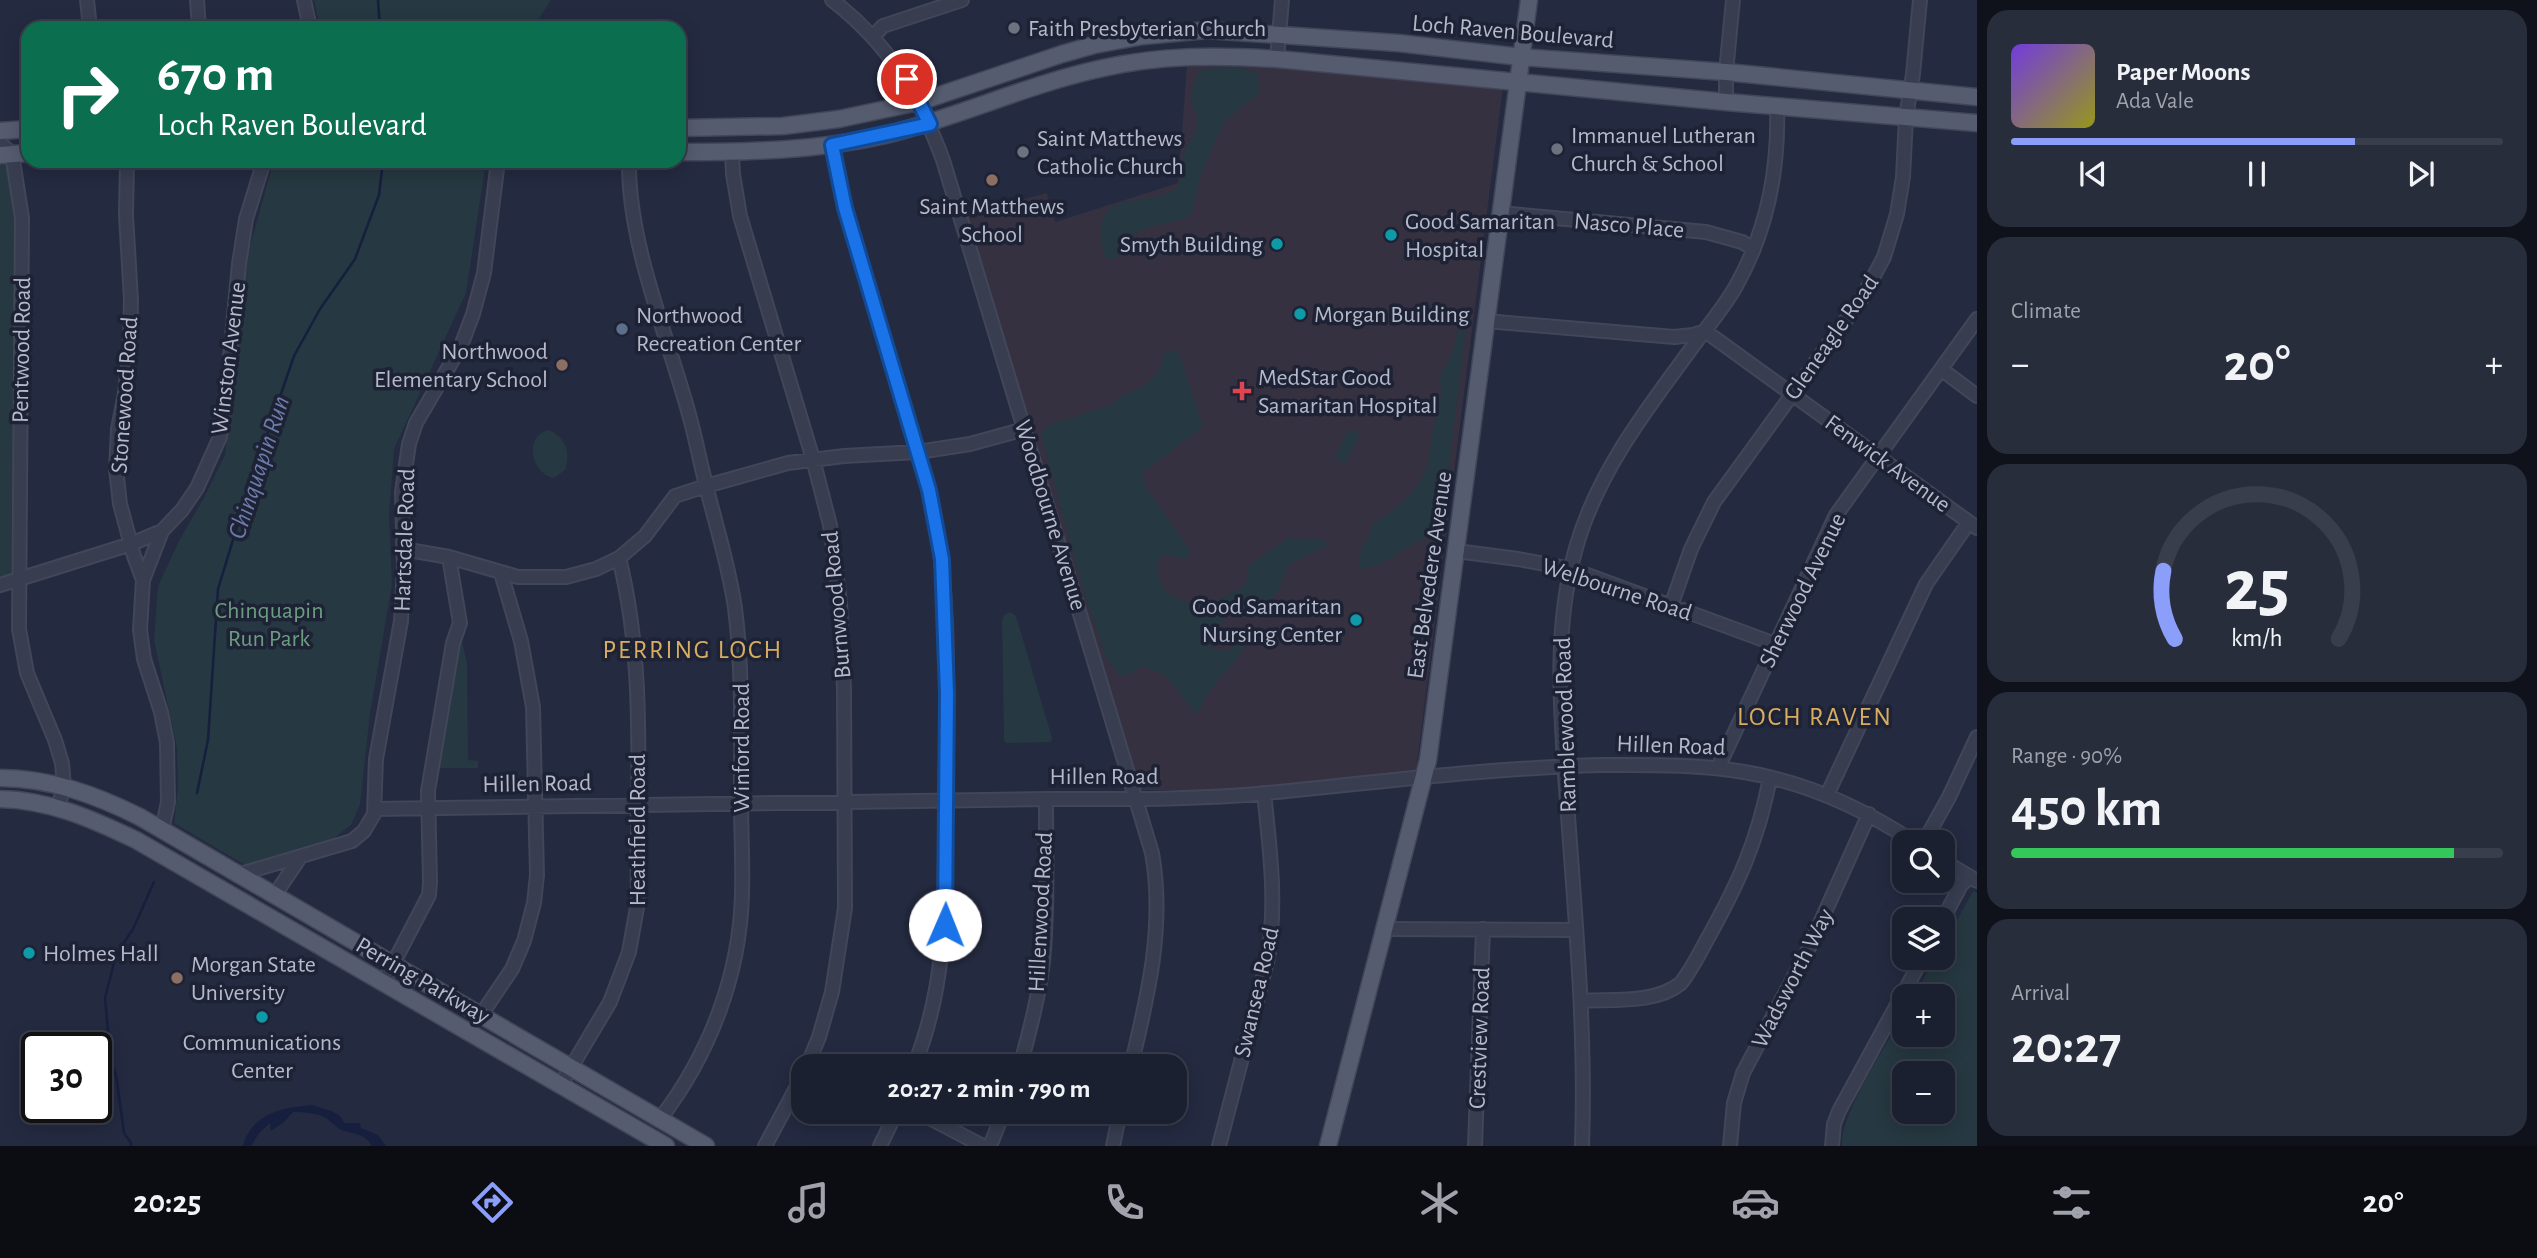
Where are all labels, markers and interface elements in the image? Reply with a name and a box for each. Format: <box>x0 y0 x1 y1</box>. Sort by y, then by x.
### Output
street label: Loch Raven Boulevard <box>1411 11 1615 53</box>
place label: Faith Presbyterian Church <box>1028 17 1266 41</box>
marker: Faith Presbyterian Church <box>1006 20 1022 36</box>
icon: right <box>42 49 133 140</box>
pin <box>877 49 937 109</box>
text: 670 m <box>157 51 274 100</box>
text: Paper Moons <box>2116 59 2251 85</box>
icon: arrive <box>888 60 926 98</box>
text: Ada Vale <box>2116 90 2194 113</box>
text: Loch Raven Boulevard <box>157 109 427 141</box>
place label: Immanuel Lutheran Church & School <box>1571 124 1756 176</box>
place label: Saint Matthews Catholic Church <box>1037 127 1184 179</box>
marker: Immanuel Lutheran Church & School <box>1549 141 1565 157</box>
marker: Saint Matthews Catholic Church <box>1015 144 1031 160</box>
icon: previous <box>2074 155 2112 193</box>
icon: pause <box>2238 155 2276 193</box>
icon: next <box>2402 155 2440 193</box>
marker: Saint Matthews School <box>984 172 1000 188</box>
place label: Saint Matthews School <box>919 195 1065 247</box>
street label: Nasco Place <box>1573 209 1685 243</box>
place label: Good Samaritan Hospital <box>1405 210 1555 262</box>
marker: Good Samaritan Hospital <box>1383 227 1399 243</box>
place label: Smyth Building <box>1120 233 1263 257</box>
marker: Smyth Building <box>1269 236 1285 252</box>
street label: Gleneagle Road <box>1780 271 1884 404</box>
street label: Pentwood Road <box>9 277 35 423</box>
street label: Winston Avenue <box>208 280 250 436</box>
text: Climate <box>2011 300 2081 323</box>
place label: Morgan Building <box>1314 303 1470 327</box>
place label: Northwood Recreation Center <box>636 304 802 356</box>
marker: Morgan Building <box>1292 306 1308 322</box>
street label: Stonewood Road <box>108 316 142 474</box>
marker: Northwood Recreation Center <box>614 321 630 337</box>
text: 20° <box>2224 338 2290 390</box>
place label: Northwood Elementary School <box>374 340 548 392</box>
text: − <box>2011 346 2029 384</box>
text: + <box>2485 346 2503 384</box>
marker: Northwood Elementary School <box>554 357 570 373</box>
place label: MedStar Good Samaritan Hospital <box>1258 366 1437 418</box>
marker: MedStar Good Samaritan Hospital <box>1232 381 1252 401</box>
water label: Chinquapin Run <box>224 393 294 542</box>
street label: Fenwick Avenue <box>1820 410 1955 517</box>
street label: Woodbourne Avenue <box>1010 417 1090 613</box>
street label: Hartsdale Road <box>391 468 419 612</box>
street label: East Belvedere Avenue <box>1404 470 1456 680</box>
street label: Sherwood Avenue <box>1755 509 1851 671</box>
street label: Burnwood Road <box>819 530 855 680</box>
text: 25 <box>2224 551 2290 624</box>
street label: Welbourne Road <box>1539 554 1695 626</box>
place label: Good Samaritan Nursing Center <box>1192 595 1342 647</box>
park label: Chinquapin Run Park <box>214 599 324 651</box>
marker: Good Samaritan Nursing Center <box>1348 612 1364 628</box>
text: km/h <box>2231 626 2283 651</box>
district label: PERRING LOCH <box>603 637 783 663</box>
street label: Ramblewood Road <box>1551 637 1581 813</box>
street label: Winford Road <box>730 683 754 813</box>
district label: LOCH RAVEN <box>1737 704 1893 730</box>
street label: Hillen Road <box>1616 732 1726 760</box>
text: Range · 90% <box>2011 745 2122 768</box>
street label: Heathfield Road <box>626 754 650 906</box>
street label: Hillen Road <box>1049 765 1159 789</box>
street label: Hillen Road <box>482 771 592 797</box>
text: 450 km <box>2011 783 2162 835</box>
map controls <box>1892 830 1955 1124</box>
button: search <box>1892 830 1955 893</box>
street label: Hillenwood Road <box>1025 831 1057 993</box>
position arrow <box>908 888 982 962</box>
street label: Wadsworth Way <box>1747 905 1838 1052</box>
button: layers <box>1892 907 1955 970</box>
street label: Swansea Road <box>1230 925 1284 1060</box>
street label: Perring Parkway <box>351 933 494 1029</box>
place label: Holmes Hall <box>43 942 159 966</box>
marker: Holmes Hall <box>21 945 37 961</box>
place label: Morgan State University <box>191 953 316 1005</box>
street label: Crestview Road <box>1466 967 1494 1110</box>
marker: Morgan State University <box>169 970 185 986</box>
text: Arrival <box>2011 982 2070 1005</box>
button: + <box>1892 984 1955 1047</box>
marker: Communications Center <box>254 1009 270 1025</box>
text: 20:27 <box>2011 1020 2121 1072</box>
place label: Communications Center <box>183 1031 341 1083</box>
speed limit sign: 30 <box>21 1032 112 1123</box>
button: − <box>1892 1061 1955 1124</box>
text: 20:27 · 2 min · 790 m <box>888 1076 1090 1102</box>
icon: directions <box>468 1178 517 1227</box>
icon: music <box>784 1178 833 1227</box>
icon: phone <box>1100 1178 1149 1227</box>
icon: climate <box>1415 1178 1464 1227</box>
icon: car <box>1731 1178 1780 1227</box>
icon: filters <box>2047 1178 2096 1227</box>
text: 20:25 <box>133 1186 201 1218</box>
text: 20° <box>2362 1186 2404 1218</box>

